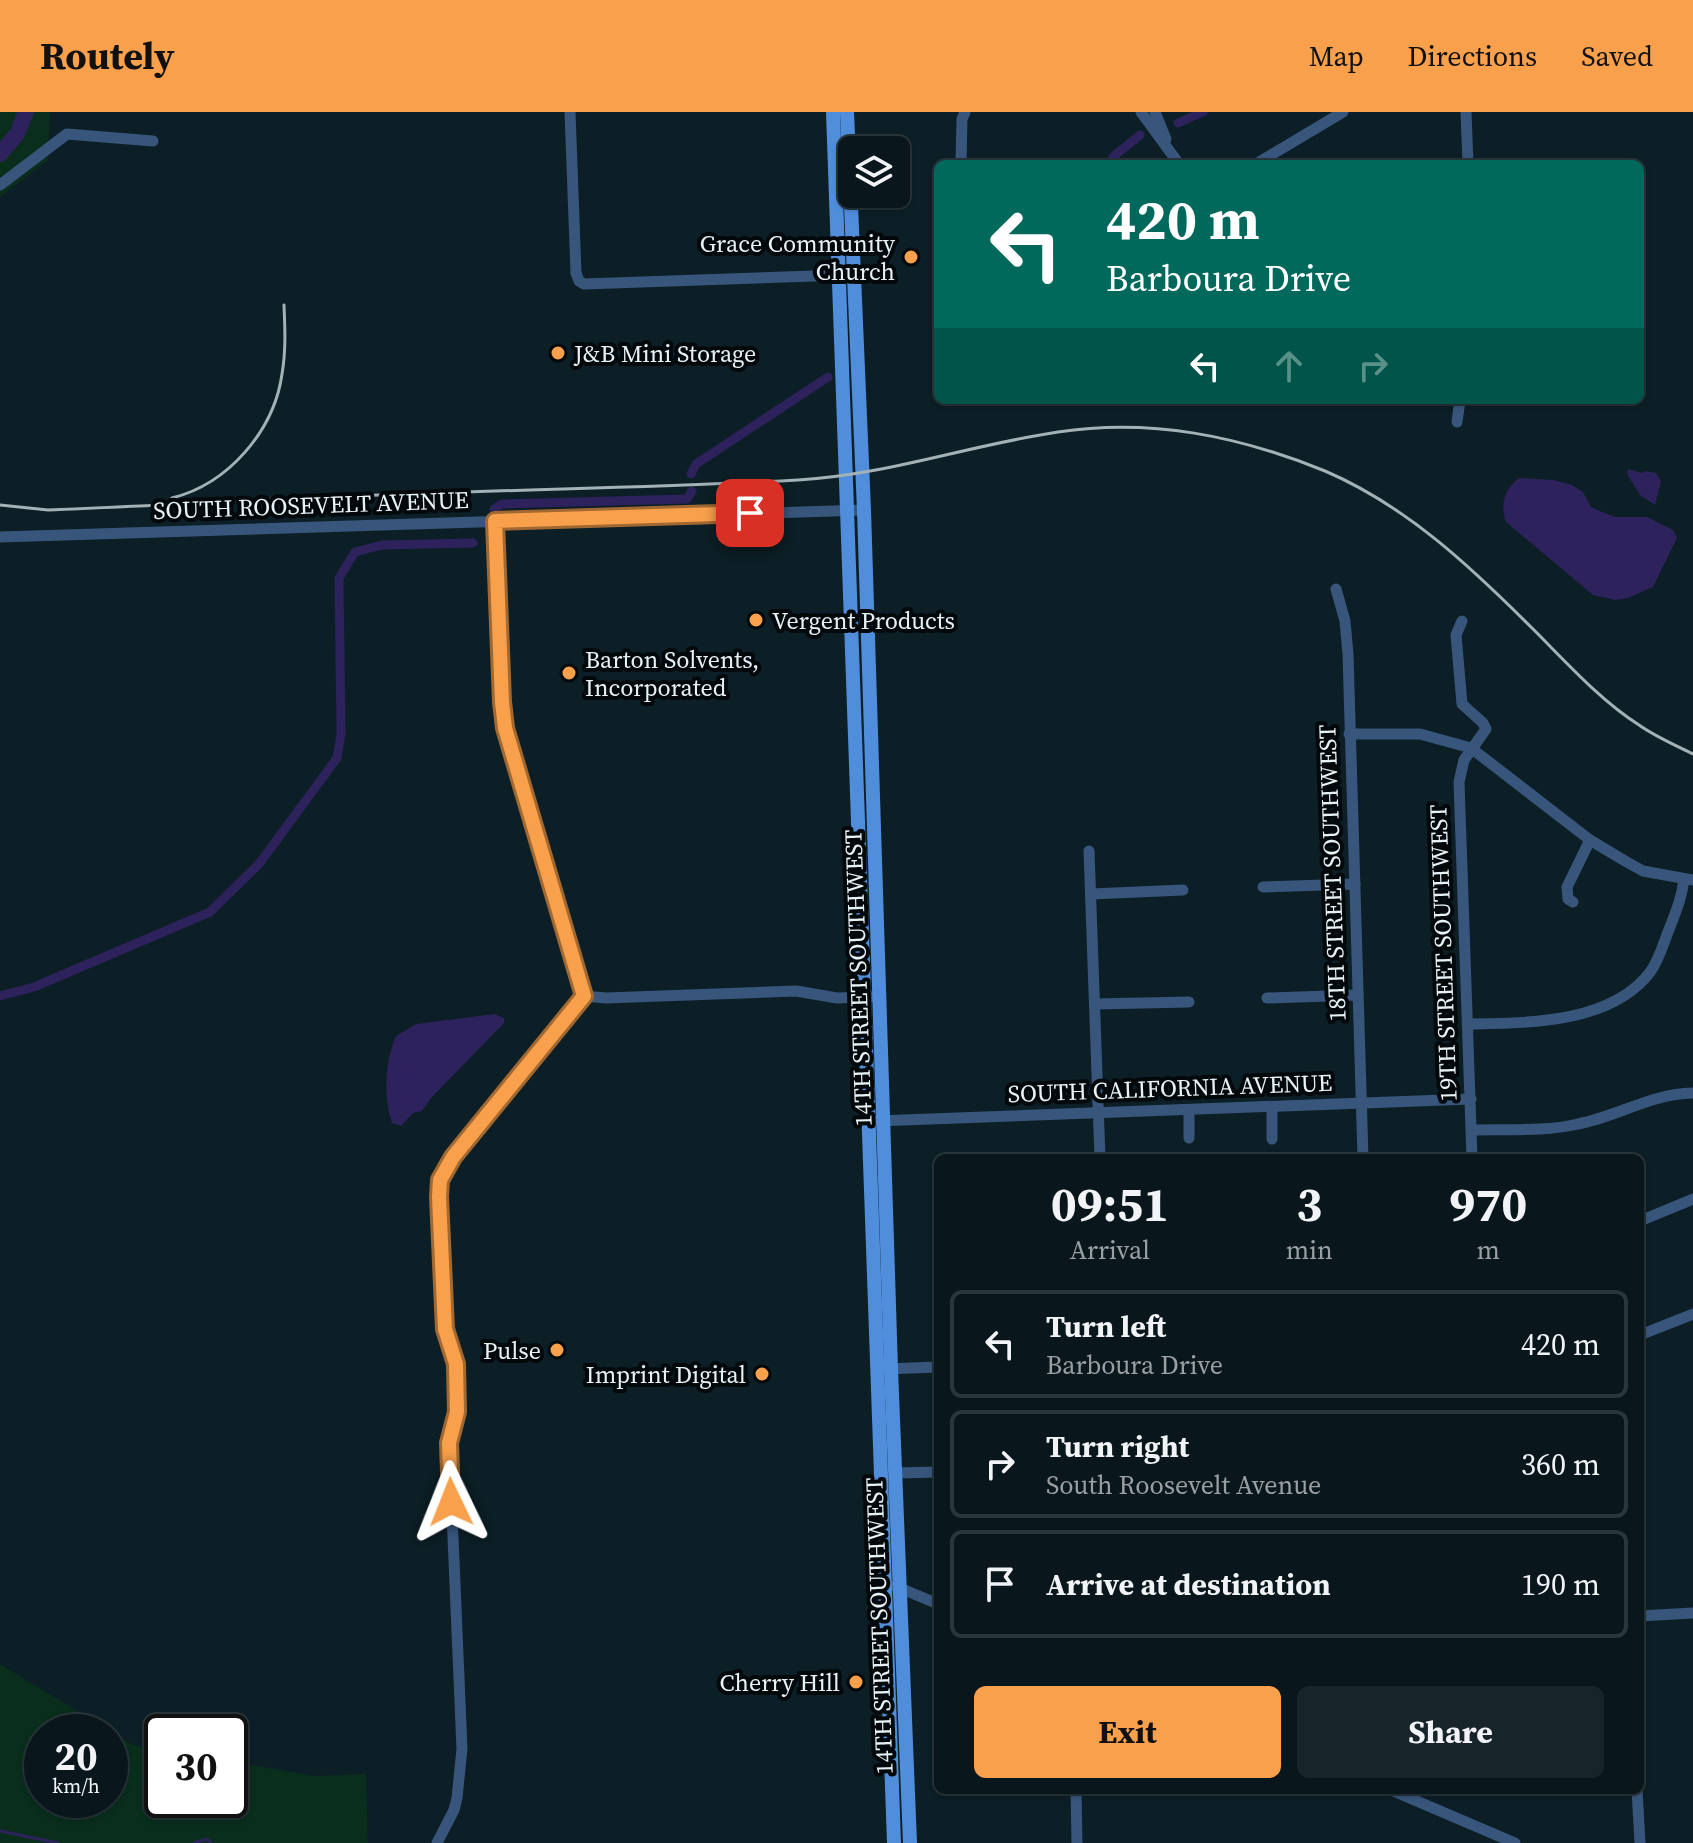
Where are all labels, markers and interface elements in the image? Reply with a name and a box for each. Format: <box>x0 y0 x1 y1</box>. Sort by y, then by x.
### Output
text: Routely <box>40 30 175 82</box>
text: Map <box>1309 37 1364 75</box>
text: Directions <box>1408 37 1537 75</box>
text: Saved <box>1581 37 1653 75</box>
map controls <box>838 136 910 208</box>
button: layers <box>838 136 910 208</box>
text: 420 m <box>1106 181 1260 258</box>
icon: left <box>974 192 1078 296</box>
place label: Grace Community Church <box>700 227 896 288</box>
marker: Grace Community Church <box>902 248 920 266</box>
text: Barboura Drive <box>1106 254 1351 303</box>
place label: J&B Mini Storage <box>573 337 756 370</box>
marker: J&B Mini Storage <box>549 344 567 362</box>
icon: left <box>1183 344 1227 388</box>
icon: ahead <box>1267 344 1311 388</box>
icon: right <box>1351 344 1395 388</box>
pin <box>716 479 784 547</box>
street label: SOUTH ROOSEVELT AVENUE <box>153 483 469 527</box>
icon: arrive <box>728 491 772 535</box>
place label: Vergent Products <box>772 604 955 637</box>
marker: Vergent Products <box>747 611 765 629</box>
place label: Barton Solvents, Incorporated <box>585 643 759 704</box>
marker: Barton Solvents, Incorporated <box>560 664 578 682</box>
street label: 18TH STREET SOUTHWEST <box>1310 723 1354 1022</box>
street label: 19TH STREET SOUTHWEST <box>1421 803 1465 1102</box>
street label: 14TH STREET SOUTHWEST <box>836 828 880 1127</box>
street label: SOUTH CALIFORNIA AVENUE <box>1007 1066 1333 1110</box>
text: 09:51 <box>1051 1171 1169 1237</box>
text: 3 <box>1296 1171 1322 1237</box>
text: 970 <box>1449 1171 1527 1237</box>
text: Arrival <box>1070 1232 1150 1268</box>
text: min <box>1286 1232 1333 1268</box>
text: m <box>1477 1232 1500 1268</box>
text: Turn left <box>1046 1306 1166 1347</box>
icon: left <box>978 1322 1022 1366</box>
text: 420 m <box>1521 1324 1600 1365</box>
place label: Pulse <box>483 1334 541 1367</box>
marker: Pulse <box>548 1341 566 1359</box>
text: Barboura Drive <box>1046 1347 1223 1383</box>
place label: Imprint Digital <box>586 1358 746 1391</box>
marker: Imprint Digital <box>753 1365 771 1383</box>
text: Turn right <box>1046 1426 1189 1467</box>
icon: right <box>978 1442 1022 1486</box>
text: 360 m <box>1521 1444 1600 1485</box>
position arrow <box>409 1460 493 1544</box>
text: South Roosevelt Avenue <box>1046 1467 1321 1503</box>
street label: 14TH STREET SOUTHWEST <box>857 1476 901 1775</box>
icon: arrive <box>978 1562 1022 1606</box>
text: Arrive at destination <box>1046 1564 1331 1605</box>
text: 190 m <box>1521 1564 1600 1605</box>
place label: Cherry Hill <box>719 1666 840 1699</box>
marker: Cherry Hill <box>847 1673 865 1691</box>
button: Exit <box>974 1686 1281 1778</box>
button: Share <box>1297 1686 1604 1778</box>
speed limit sign: 30 <box>144 1714 248 1818</box>
text: 20 <box>54 1729 98 1783</box>
text: km/h <box>52 1772 100 1800</box>

